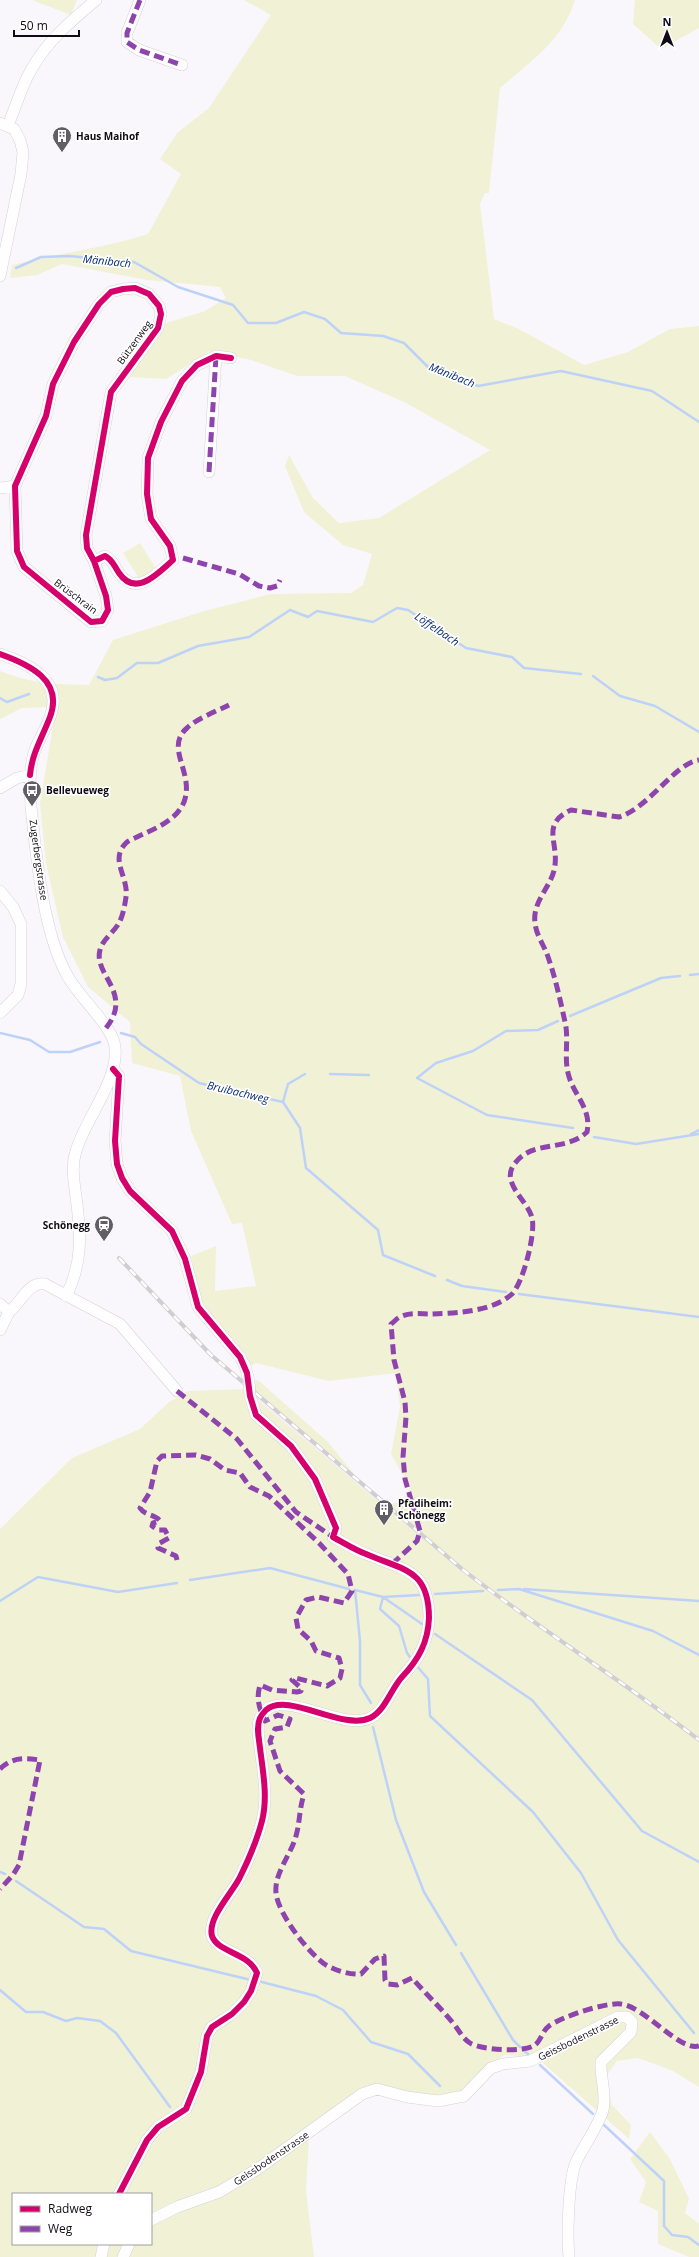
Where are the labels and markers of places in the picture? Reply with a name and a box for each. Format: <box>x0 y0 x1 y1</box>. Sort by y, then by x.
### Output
building icon: Haus Maihof <box>51 125 73 153</box>
place label: Haus Maihof <box>76 129 140 143</box>
bus stop icon: Bellevueweg <box>21 779 43 807</box>
place label: Bellevueweg <box>46 783 109 797</box>
station icon: Schönegg <box>93 1214 115 1242</box>
place label: Schönegg <box>43 1218 90 1232</box>
place label: Pfadiheim: Schönegg <box>398 1496 452 1522</box>
building icon: Pfadiheim: Schönegg <box>373 1498 395 1526</box>

